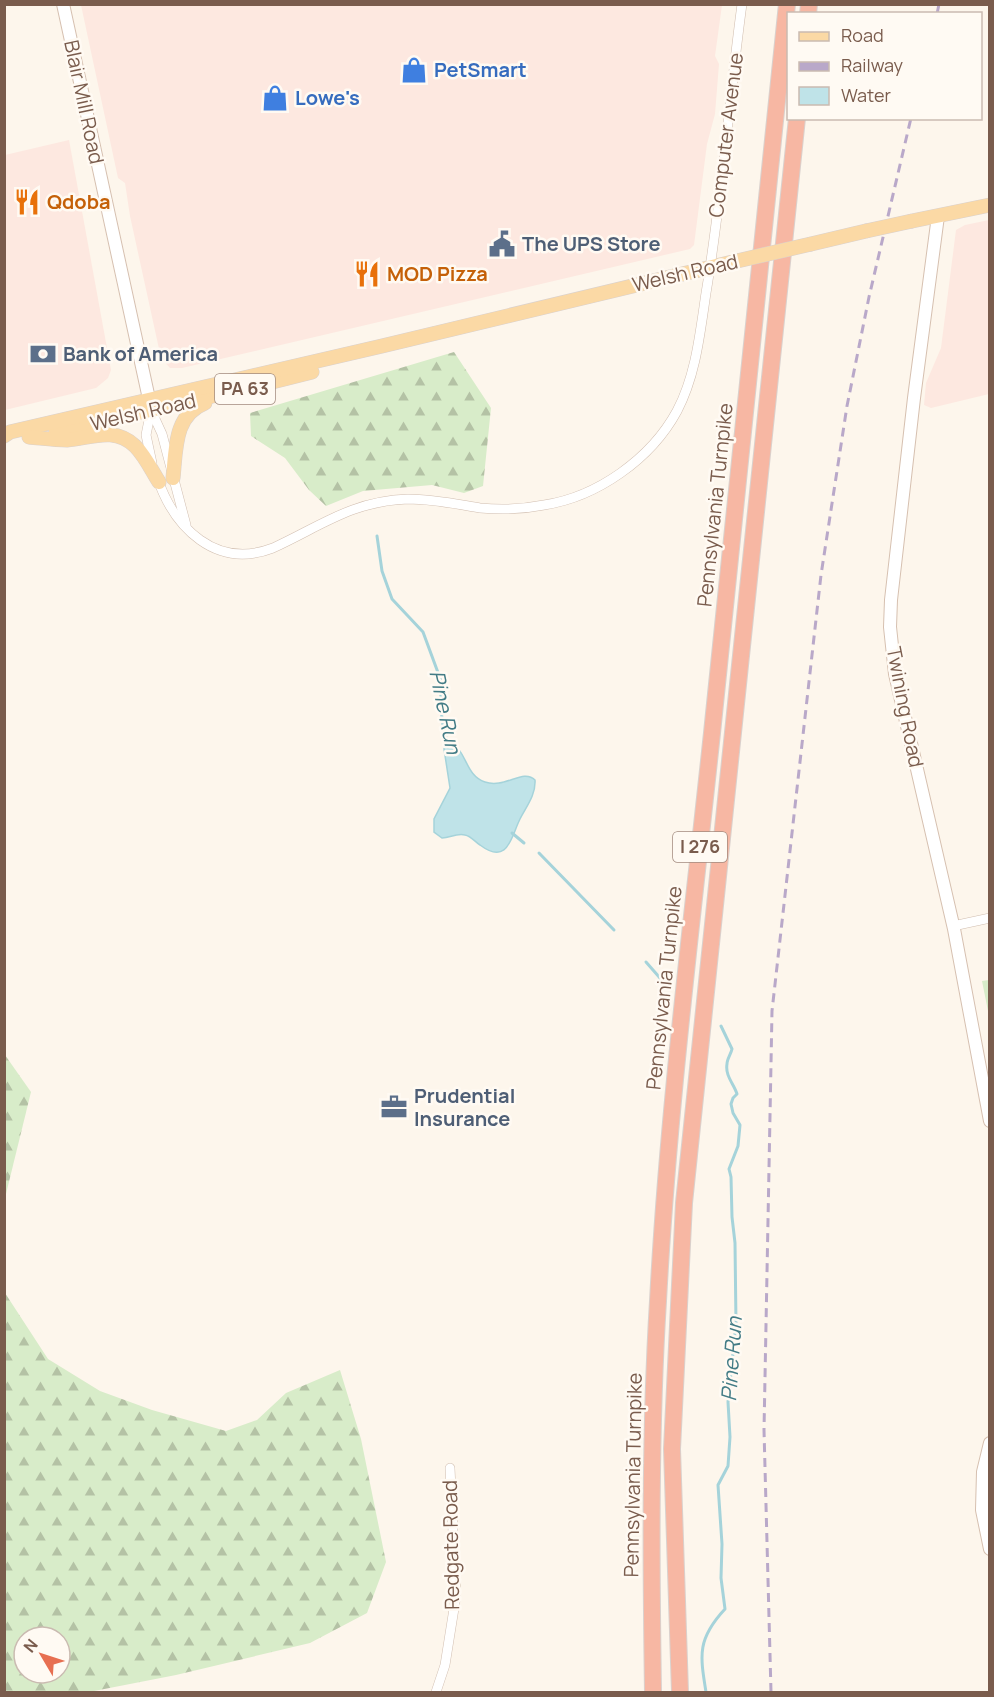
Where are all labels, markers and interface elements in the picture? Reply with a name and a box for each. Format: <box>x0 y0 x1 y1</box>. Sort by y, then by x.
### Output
legend <box>787 12 982 120</box>
text: Road <box>841 23 884 47</box>
street label: Blair Mill Road <box>58 37 111 166</box>
street label: Computer Avenue <box>702 51 749 219</box>
text: Railway <box>841 53 903 77</box>
shop icon: PetSmart <box>399 55 429 85</box>
place label: PetSmart <box>434 56 527 83</box>
shop icon: Lowe's <box>260 83 290 113</box>
text: Water <box>841 83 891 107</box>
place label: Lowe's <box>295 84 360 111</box>
restaurant icon: Qdoba <box>12 187 42 217</box>
place label: Qdoba <box>47 188 111 215</box>
public building icon: The UPS Store <box>487 229 517 259</box>
place label: The UPS Store <box>522 230 660 257</box>
street label: Welsh Road <box>629 247 740 298</box>
restaurant icon: MOD Pizza <box>352 259 382 289</box>
place label: MOD Pizza <box>387 260 488 287</box>
bank icon: Bank of America <box>28 339 58 369</box>
place label: Bank of America <box>63 340 218 367</box>
road number: PA 63 <box>215 374 275 404</box>
street label: Welsh Road <box>87 386 198 437</box>
street label: Pennsylvania Turnpike <box>690 402 739 608</box>
street label: Twining Road <box>881 644 930 770</box>
water label: Pine Run <box>423 667 469 758</box>
road number: I 276 <box>673 832 727 862</box>
street label: Pennsylvania Turnpike <box>639 885 688 1091</box>
place label: Prudential Insurance <box>414 1082 515 1132</box>
office icon: Prudential Insurance <box>379 1092 409 1122</box>
water label: Pine Run <box>714 1314 748 1402</box>
street label: Pennsylvania Turnpike <box>617 1372 648 1578</box>
street label: Redgate Road <box>436 1480 465 1610</box>
north arrow <box>12 1625 72 1685</box>
text: N <box>18 1634 43 1657</box>

